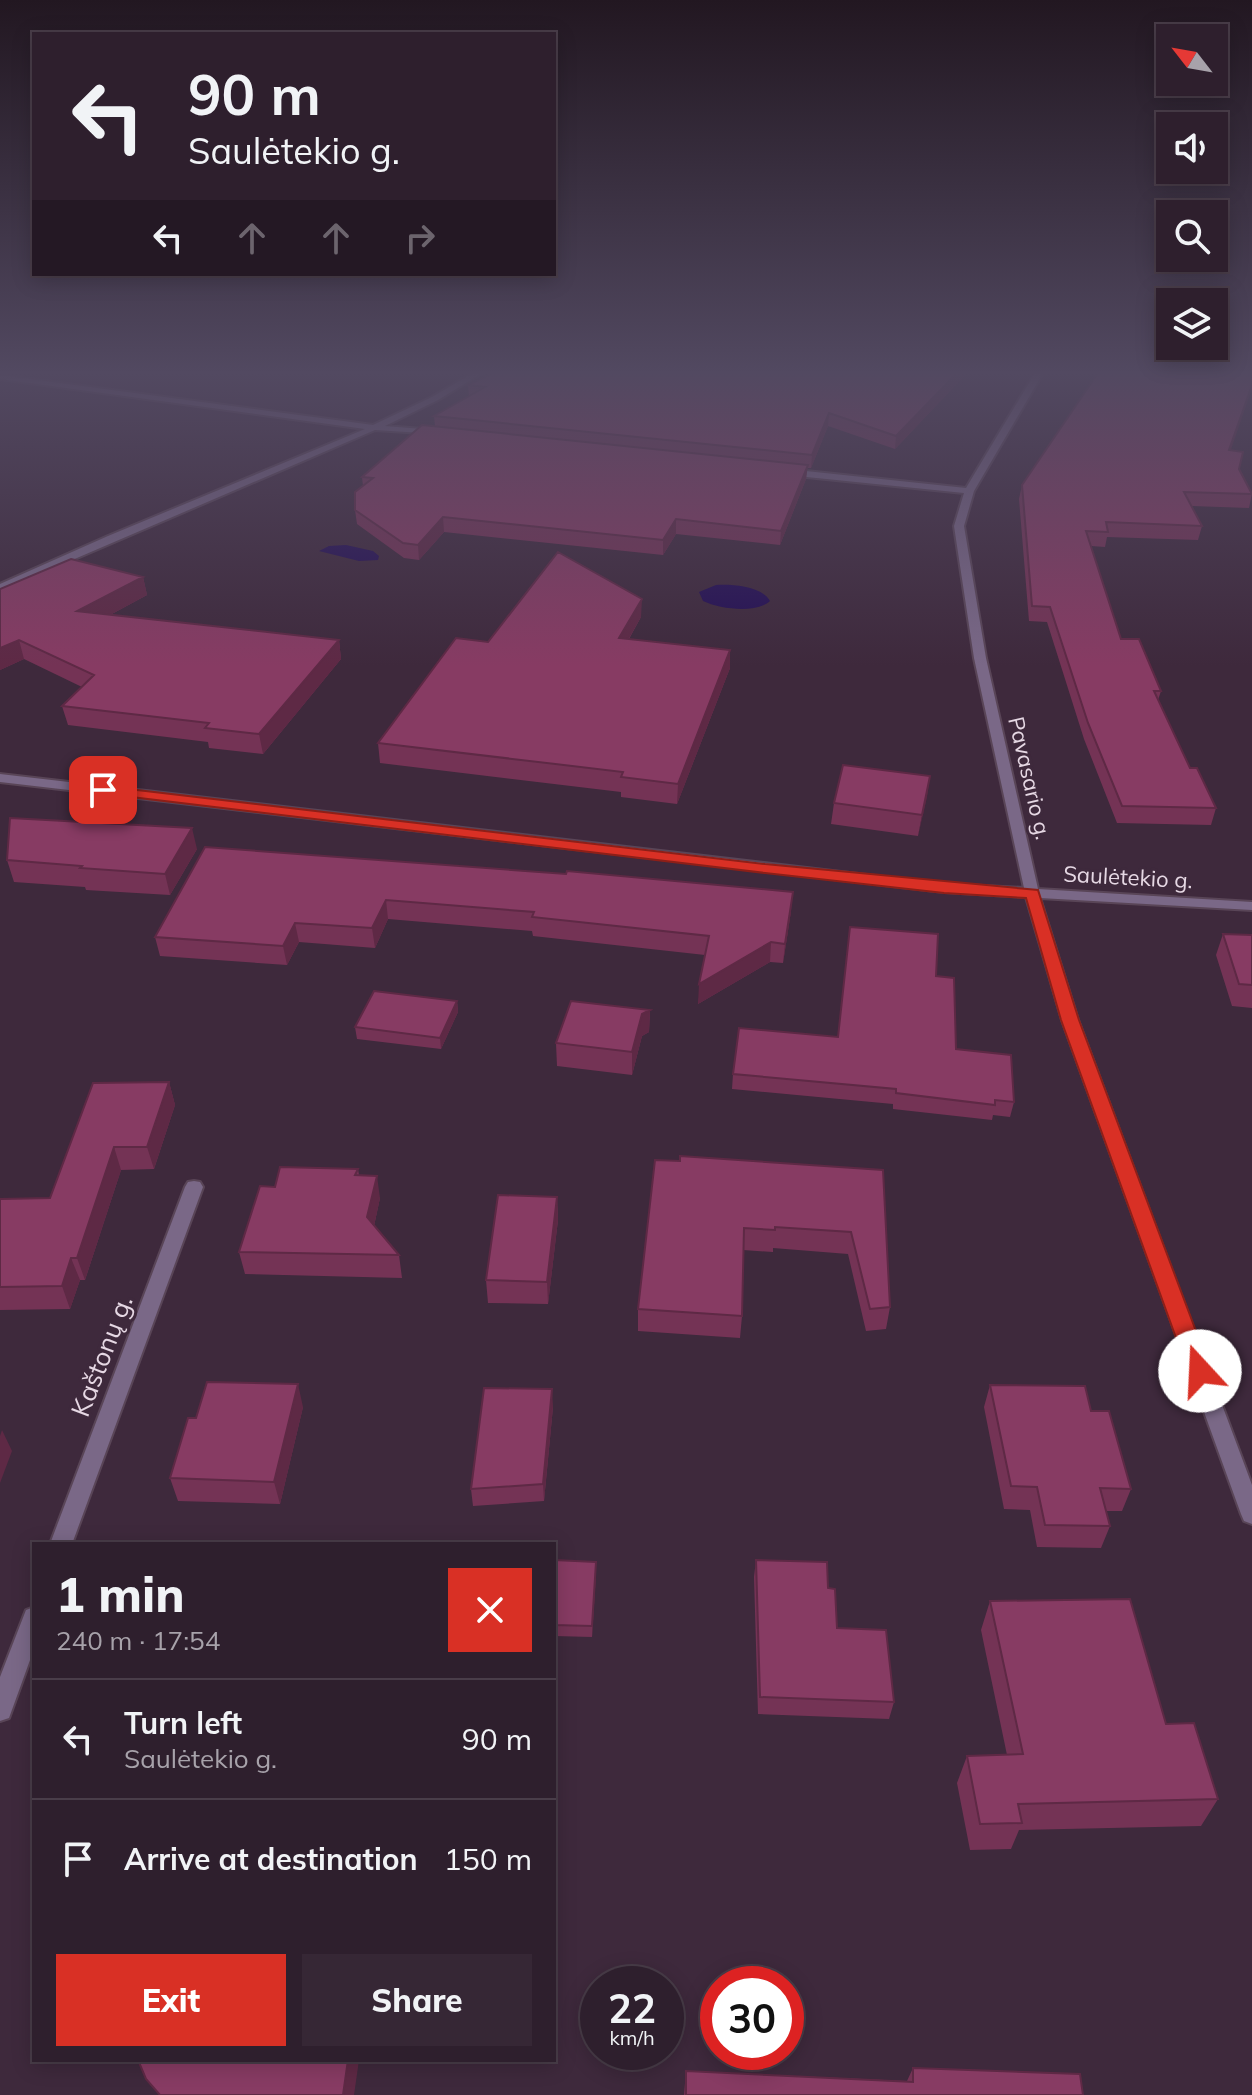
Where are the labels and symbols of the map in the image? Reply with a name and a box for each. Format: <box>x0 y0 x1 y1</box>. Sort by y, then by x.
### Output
north arrow <box>1156 24 1228 96</box>
street label: Pavasario g. <box>1002 714 1058 842</box>
pin <box>69 756 137 824</box>
street label: Saulėtekio g. <box>1063 860 1193 894</box>
street label: Kaštonų g. <box>63 1290 140 1421</box>
position arrow <box>1158 1329 1242 1413</box>
speed limit sign: 30 <box>700 1966 804 2070</box>

